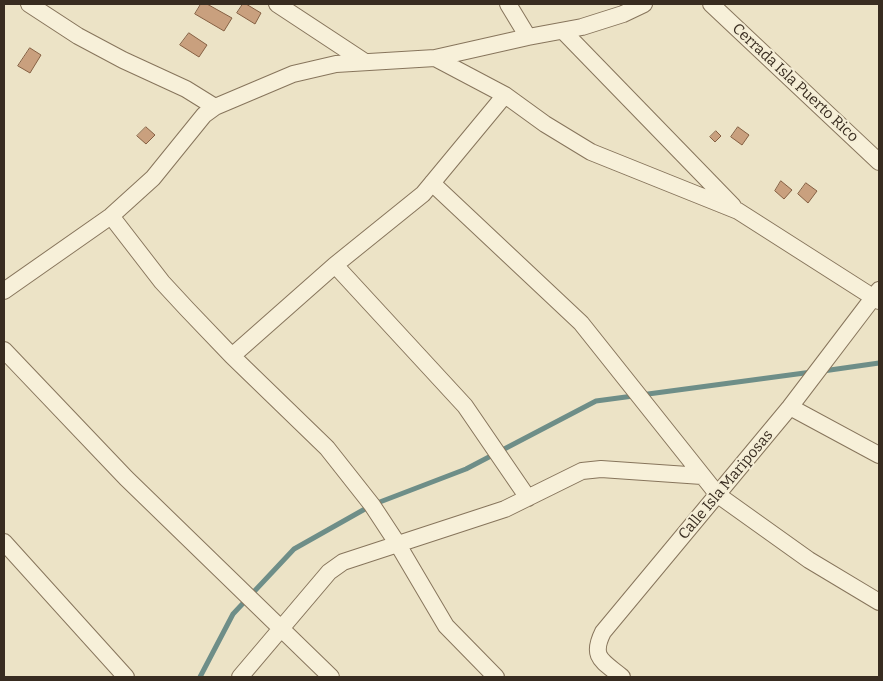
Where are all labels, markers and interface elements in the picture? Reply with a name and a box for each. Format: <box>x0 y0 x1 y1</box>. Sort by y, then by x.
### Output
street label: Cerrada Isla Puerto Rico <box>728 20 862 146</box>
street label: Calle Isla Mariposas <box>675 427 777 543</box>

